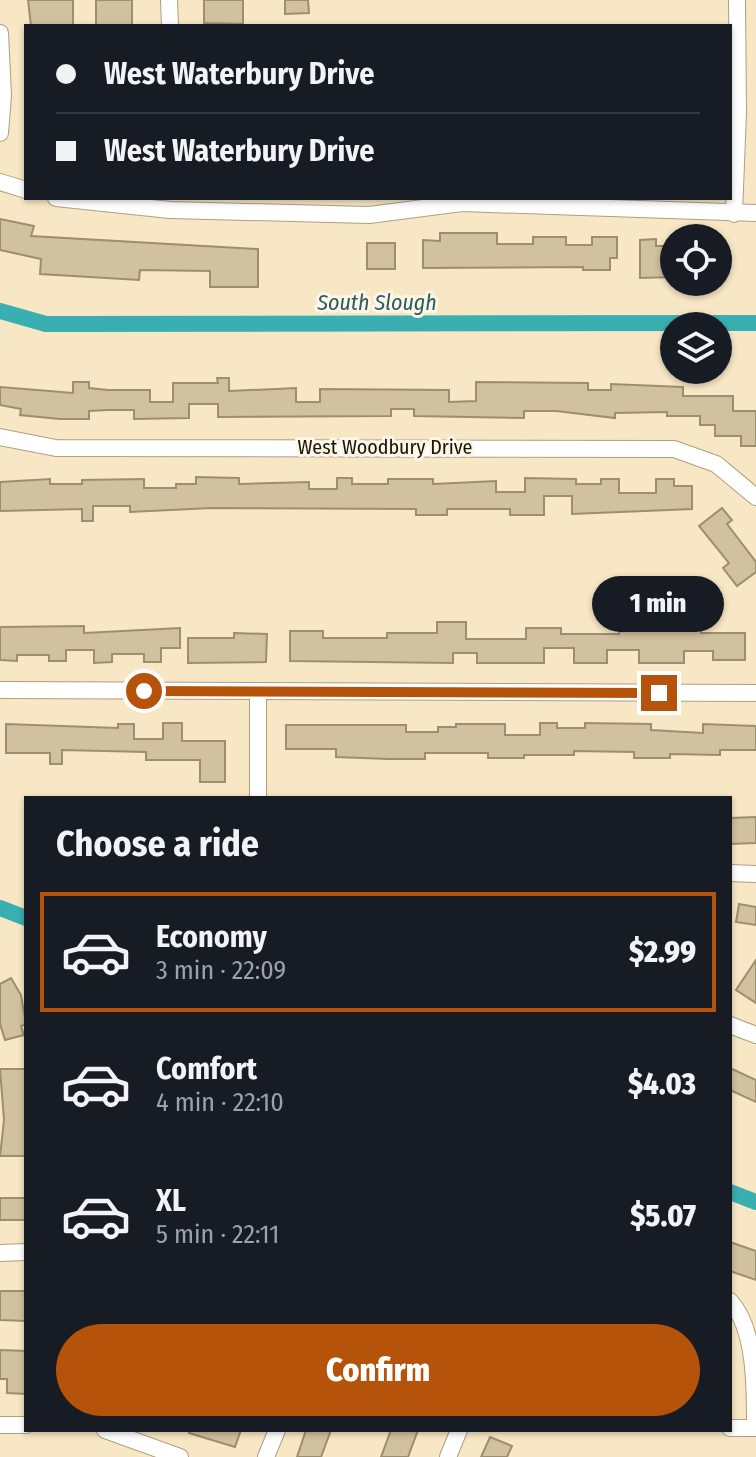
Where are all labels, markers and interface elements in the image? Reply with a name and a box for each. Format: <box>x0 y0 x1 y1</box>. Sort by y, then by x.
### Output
text: West Waterbury Drive <box>104 56 374 92</box>
text: West Waterbury Drive <box>104 133 374 169</box>
map controls <box>660 224 732 384</box>
button: locate <box>660 224 732 296</box>
water label: South Slough <box>316 289 437 316</box>
button: layers <box>660 312 732 384</box>
street label: West Woodbury Drive <box>297 435 473 459</box>
callout: 1 min <box>593 577 725 633</box>
text: 1 min <box>630 588 686 619</box>
route start <box>126 673 162 709</box>
route end <box>641 675 677 711</box>
text: Choose a ride <box>56 822 259 866</box>
icon: car <box>60 916 132 988</box>
text: Economy <box>156 919 267 955</box>
text: $2.99 <box>629 934 696 970</box>
text: 3 min · 22:09 <box>156 955 286 986</box>
icon: car <box>60 1048 132 1120</box>
text: Comfort <box>156 1051 257 1087</box>
text: $4.03 <box>628 1066 696 1102</box>
text: 4 min · 22:10 <box>156 1087 284 1118</box>
icon: car <box>60 1180 132 1252</box>
text: XL <box>156 1183 186 1219</box>
text: $5.07 <box>630 1198 696 1234</box>
text: 5 min · 22:11 <box>156 1219 279 1250</box>
button: Confirm <box>56 1324 700 1416</box>

